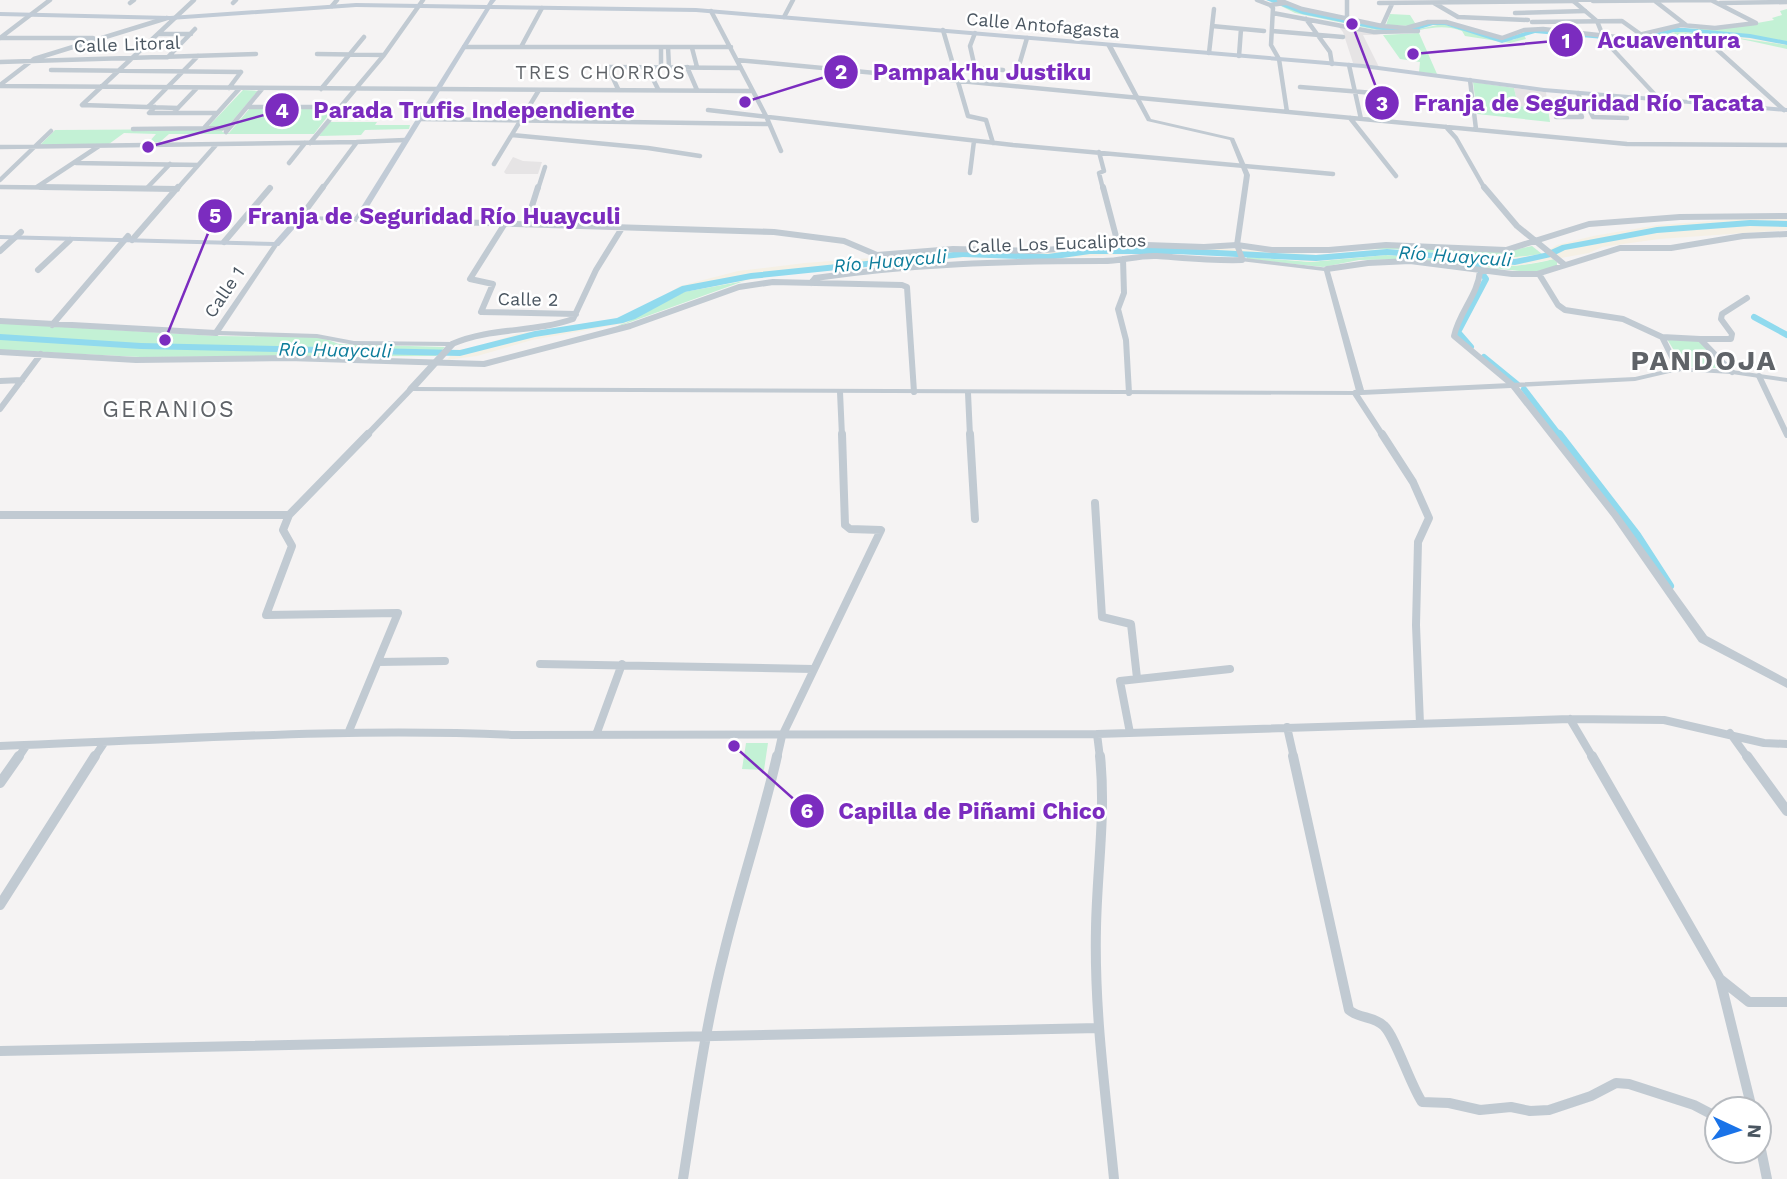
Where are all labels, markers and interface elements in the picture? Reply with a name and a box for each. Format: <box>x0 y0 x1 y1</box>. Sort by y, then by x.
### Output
street label: Calle Antofagasta <box>965 8 1121 42</box>
callout: Acuaventura <box>1549 18 1755 62</box>
text: Acuaventura <box>1598 27 1741 54</box>
text: 1 <box>1561 28 1571 53</box>
street label: Calle Litoral <box>73 32 181 56</box>
callout: Pampak'hu Justiku <box>823 50 1105 94</box>
text: 2 <box>835 59 847 84</box>
text: Pampak'hu Justiku <box>873 59 1091 86</box>
district label: TRES CHORROS <box>515 61 687 84</box>
callout: Franja de Seguridad Río Tacata <box>1365 81 1779 125</box>
callout: Parada Trufis Independiente <box>264 88 649 132</box>
text: Franja de Seguridad Río Tacata <box>1414 90 1765 117</box>
text: 3 <box>1376 91 1388 116</box>
text: Parada Trufis Independiente <box>313 97 635 124</box>
text: 4 <box>275 98 289 123</box>
callout: Franja de Seguridad Río Huayculi <box>198 194 634 238</box>
text: 5 <box>209 203 221 228</box>
text: Franja de Seguridad Río Huayculi <box>247 203 621 230</box>
street label: Calle Los Eucaliptos <box>967 229 1147 257</box>
water label: Río Huayculi <box>1398 241 1513 272</box>
water label: Río Huayculi <box>833 245 949 277</box>
street label: Calle 1 <box>199 263 249 321</box>
street label: Calle 2 <box>498 288 558 310</box>
water label: Río Huayculi <box>278 338 393 363</box>
district label: PANDOJA <box>1631 344 1777 377</box>
district label: GERANIOS <box>102 396 236 423</box>
callout: Capilla de Piñami Chico <box>790 789 1120 833</box>
text: 6 <box>801 798 814 823</box>
text: Capilla de Piñami Chico <box>838 798 1106 825</box>
north arrow <box>1703 1095 1773 1165</box>
text: N <box>1742 1123 1766 1139</box>

